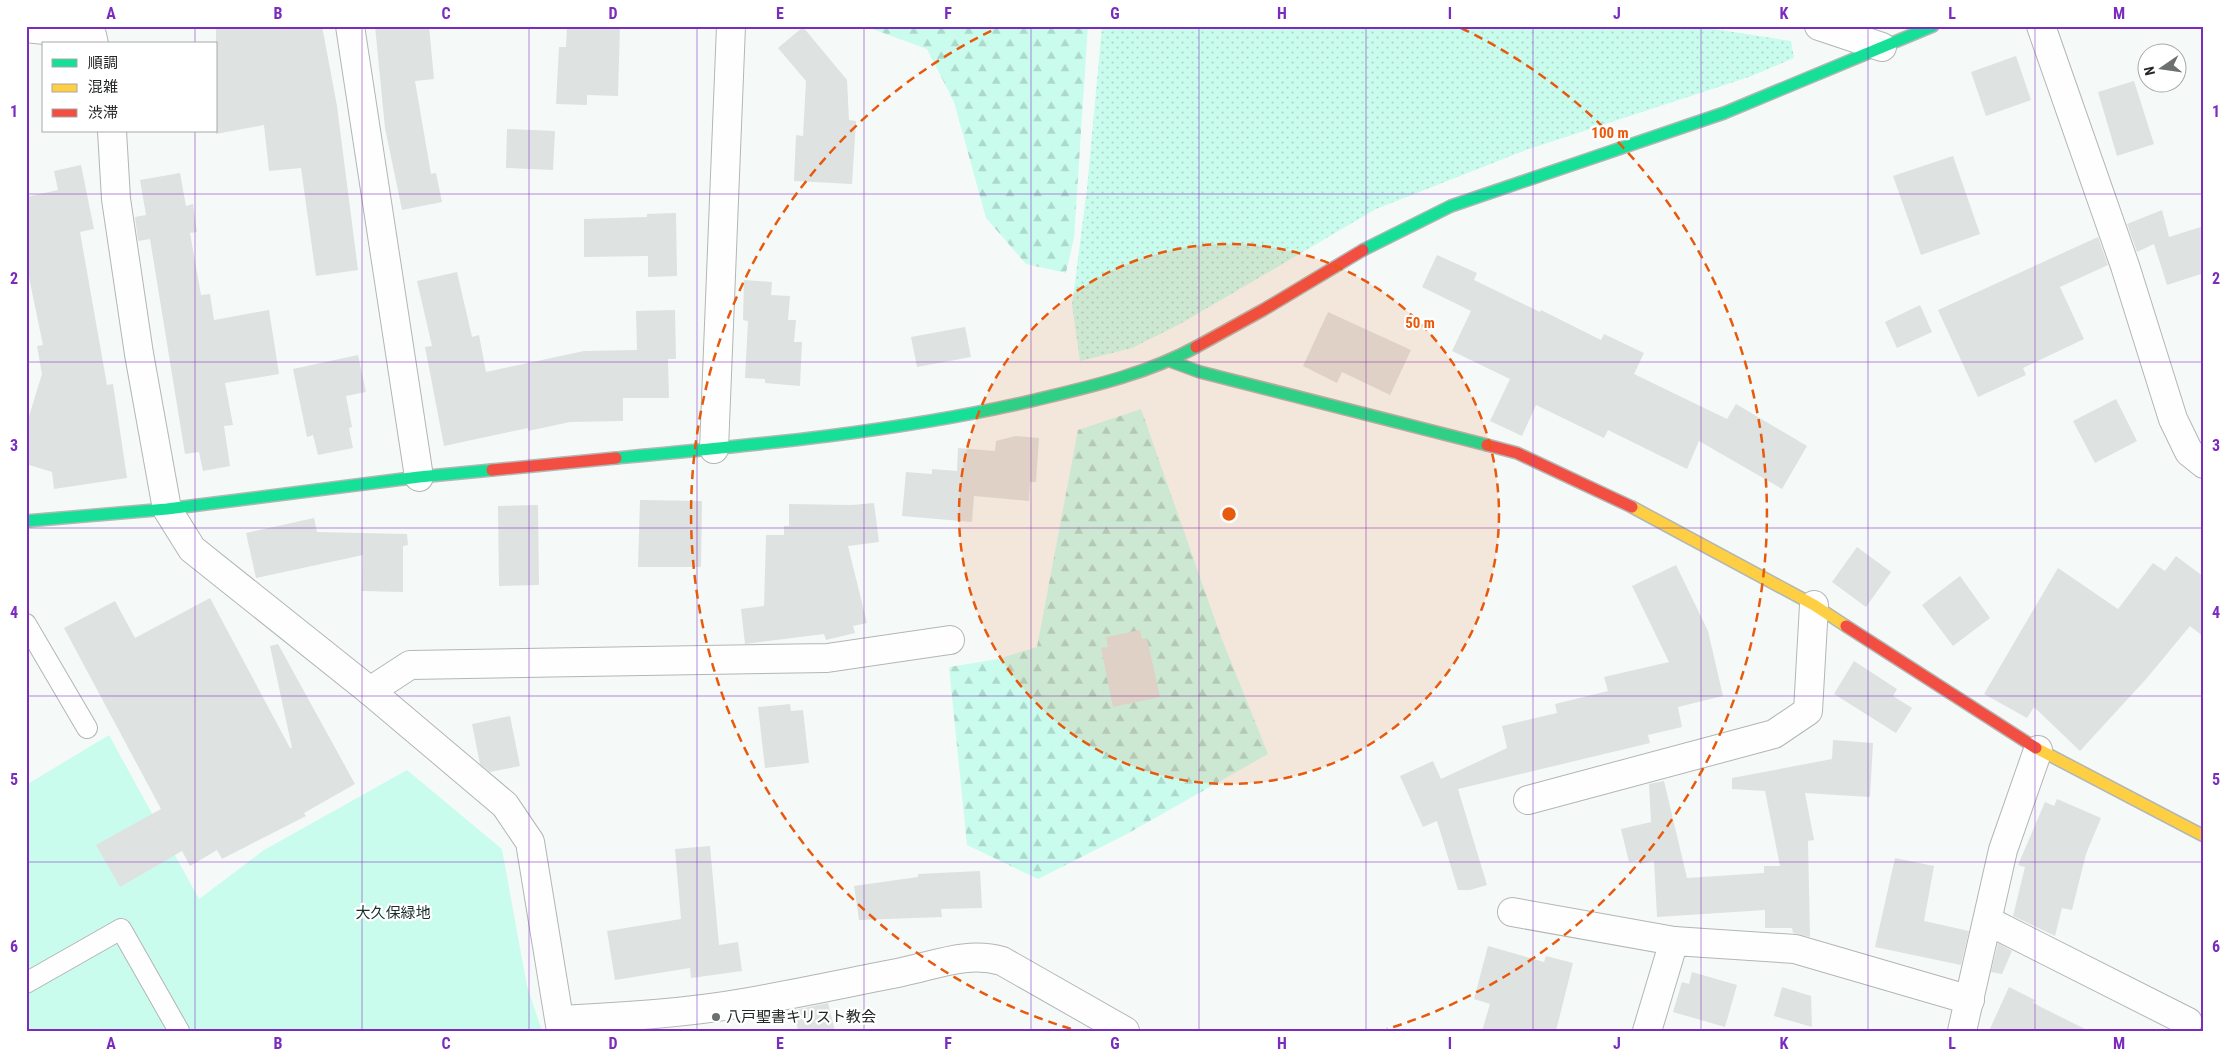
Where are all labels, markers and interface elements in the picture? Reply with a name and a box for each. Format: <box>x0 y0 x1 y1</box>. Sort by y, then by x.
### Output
text: A <box>106 4 116 23</box>
text: B <box>274 4 283 23</box>
text: C <box>441 4 451 23</box>
text: D <box>608 4 618 23</box>
text: E <box>776 4 784 23</box>
text: F <box>944 4 952 23</box>
text: G <box>1110 4 1120 23</box>
text: H <box>1277 4 1287 23</box>
text: I <box>1448 4 1452 23</box>
text: J <box>1613 4 1621 23</box>
text: K <box>1780 4 1789 23</box>
text: L <box>1948 4 1956 23</box>
text: M <box>2113 4 2125 23</box>
legend <box>42 42 218 132</box>
north arrow <box>2138 42 2188 92</box>
text: 順調 <box>88 54 118 72</box>
text: N <box>2141 65 2158 77</box>
text: 混雑 <box>88 78 118 96</box>
text: 1 <box>10 102 18 121</box>
text: 1 <box>2212 102 2220 121</box>
text: 渋滞 <box>88 104 118 122</box>
text: 100 m <box>1591 124 1629 142</box>
text: 2 <box>10 269 18 288</box>
text: 2 <box>2212 269 2220 288</box>
text: 50 m <box>1405 314 1435 332</box>
text: 3 <box>10 436 18 455</box>
text: 3 <box>2212 436 2220 455</box>
centre of rings <box>1220 505 1238 523</box>
text: 4 <box>10 603 18 622</box>
text: 4 <box>2212 603 2220 622</box>
text: 5 <box>10 770 18 789</box>
text: 5 <box>2212 770 2220 789</box>
park label: 大久保緑地 <box>355 904 431 922</box>
text: 6 <box>10 937 18 956</box>
text: 6 <box>2212 937 2220 956</box>
place label: 八戸聖書キリスト教会 <box>726 1008 876 1026</box>
marker: 八戸聖書キリスト教会 <box>710 1011 722 1023</box>
text: A <box>106 1034 116 1053</box>
text: B <box>274 1034 283 1053</box>
text: C <box>441 1034 451 1053</box>
text: D <box>608 1034 618 1053</box>
text: E <box>776 1034 784 1053</box>
text: F <box>944 1034 952 1053</box>
text: G <box>1110 1034 1120 1053</box>
text: H <box>1277 1034 1287 1053</box>
text: I <box>1448 1034 1452 1053</box>
text: J <box>1613 1034 1621 1053</box>
text: K <box>1780 1034 1789 1053</box>
text: L <box>1948 1034 1956 1053</box>
text: M <box>2113 1034 2125 1053</box>

